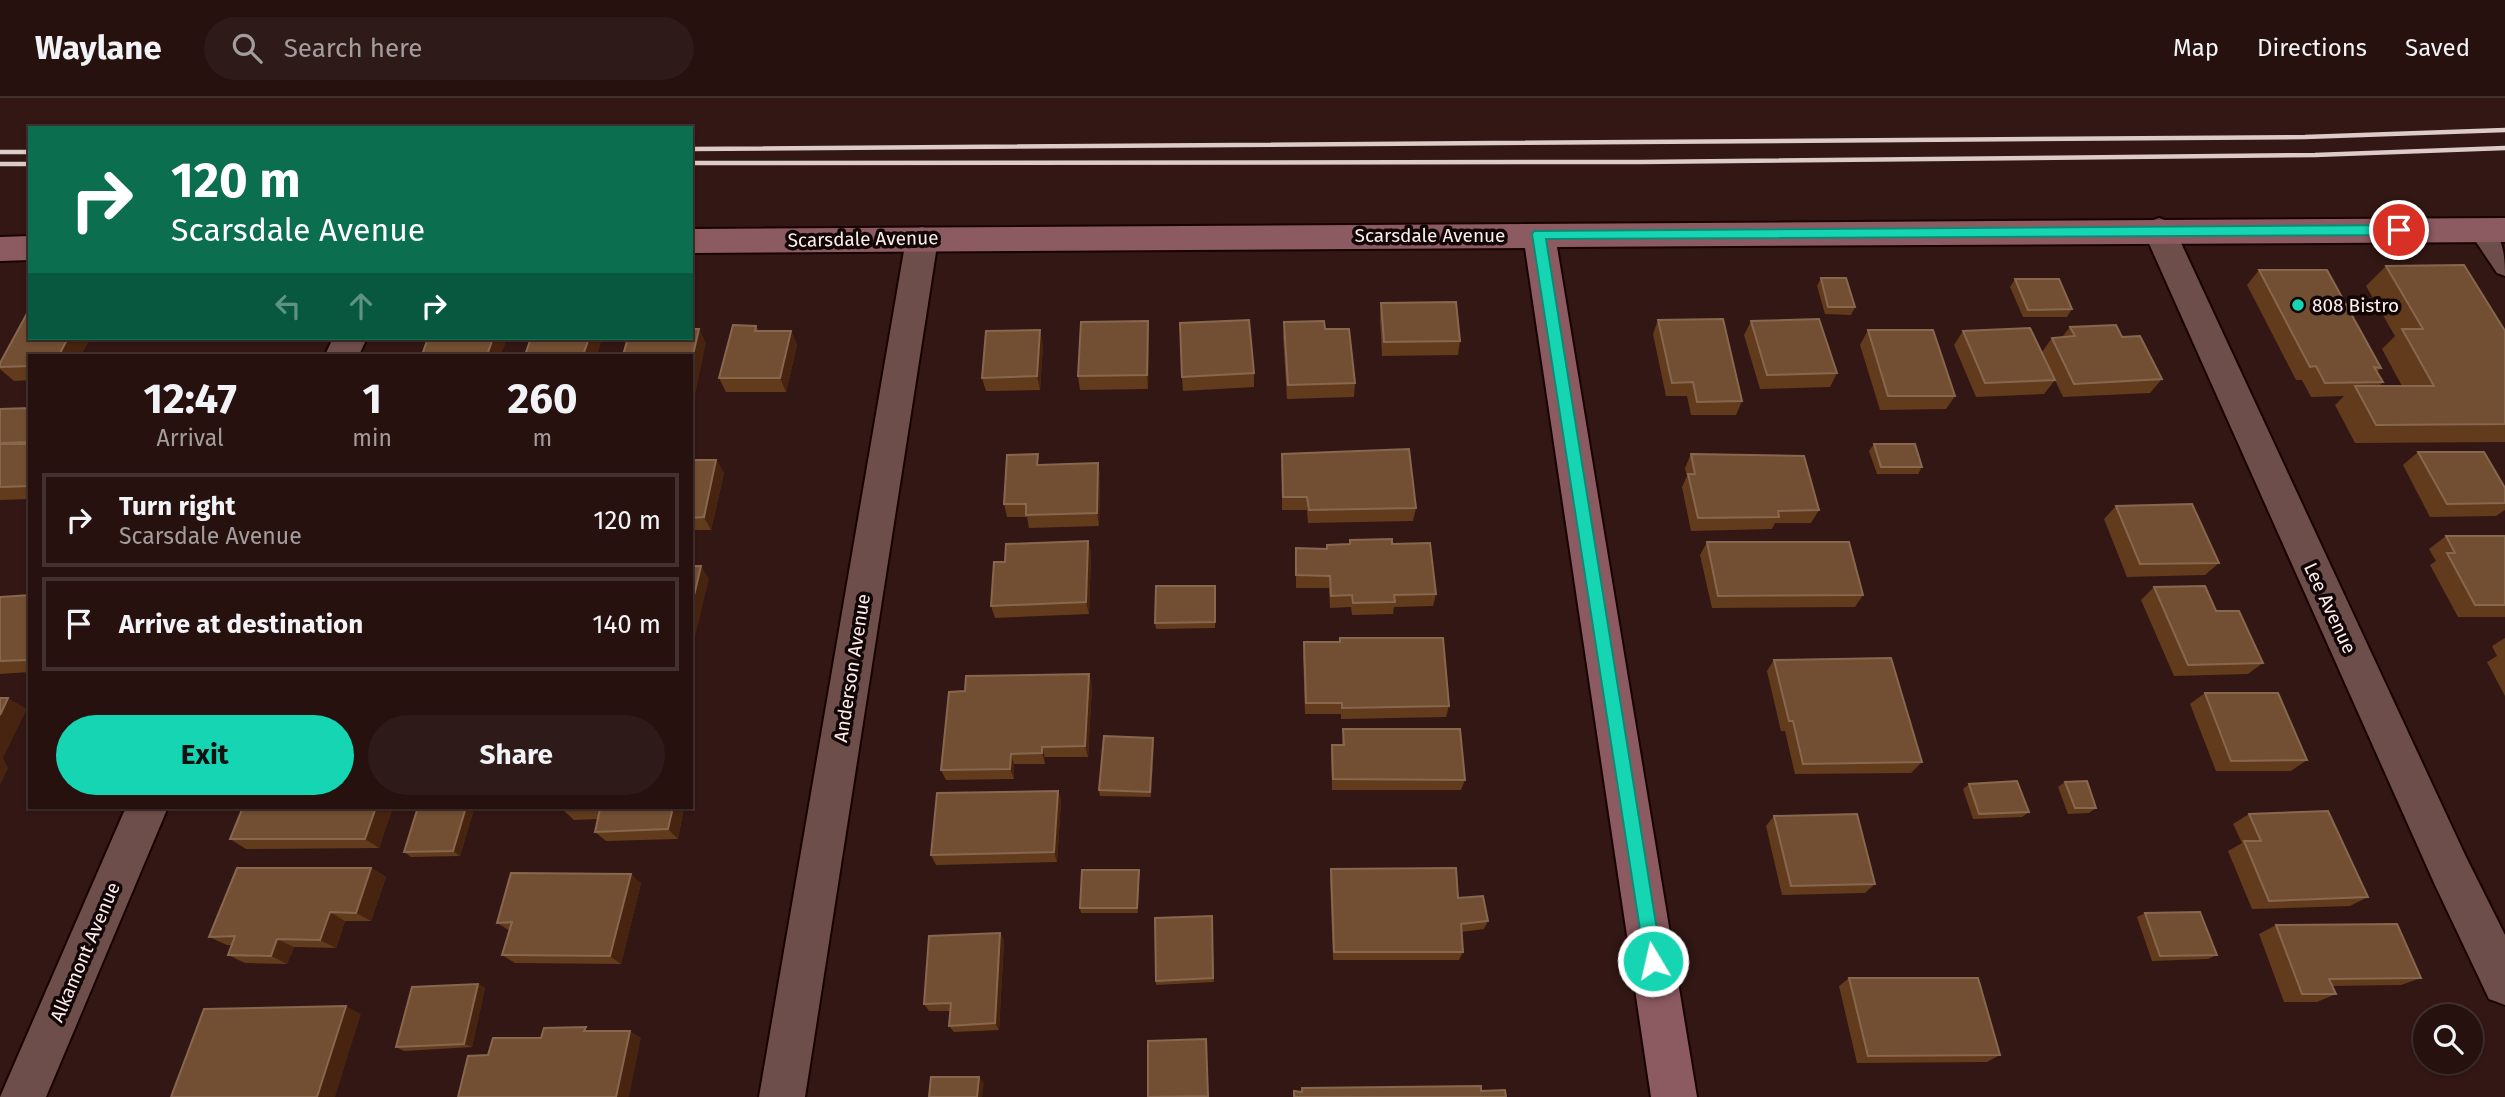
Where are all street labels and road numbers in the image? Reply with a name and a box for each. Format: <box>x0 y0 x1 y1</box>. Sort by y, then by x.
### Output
street label: Scarsdale Avenue <box>1355 224 1505 247</box>
street label: Scarsdale Avenue <box>787 226 939 252</box>
street label: Lee Avenue <box>2299 559 2361 657</box>
street label: Anderson Avenue <box>829 592 875 744</box>
street label: Alkamont Avenue <box>45 879 125 1025</box>

